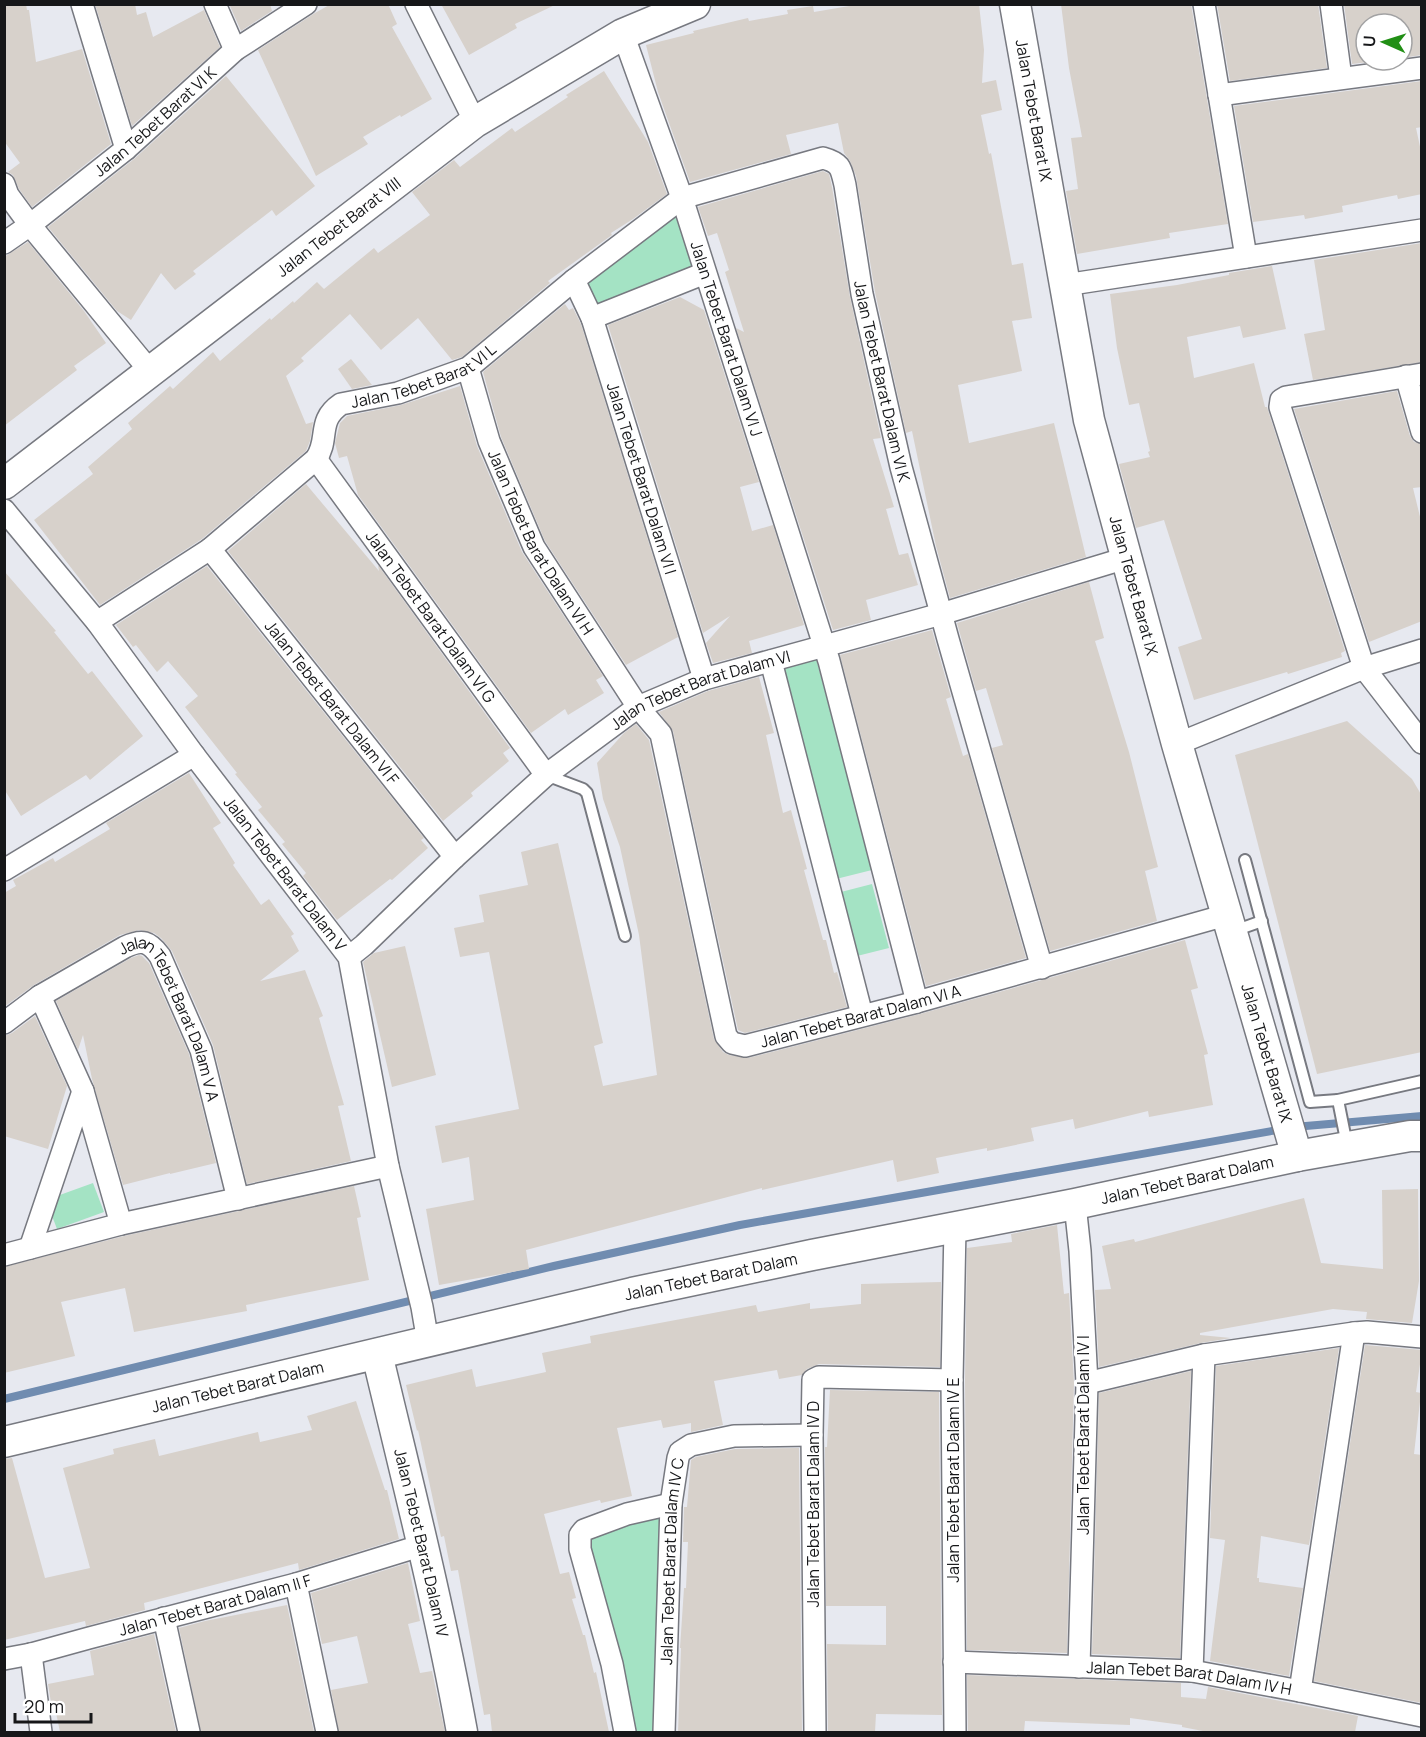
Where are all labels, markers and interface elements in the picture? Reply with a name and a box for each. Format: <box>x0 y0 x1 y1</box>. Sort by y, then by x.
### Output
north arrow <box>1354 12 1414 72</box>
text: U <box>1358 35 1380 48</box>
street label: Jalan Tebet Barat IX <box>1010 38 1057 183</box>
street label: Jalan Tebet Barat VI K <box>89 61 221 181</box>
street label: Jalan Tebet Barat VIII <box>272 172 405 282</box>
street label: Jalan Tebet Barat Dalam VI J <box>685 238 768 439</box>
street label: Jalan Tebet Barat Dalam VI K <box>849 279 916 485</box>
street label: Jalan Tebet Barat VI L <box>349 338 501 413</box>
street label: Jalan Tebet Barat Dalam VI I <box>602 380 682 577</box>
street label: Jalan Tebet Barat Dalam VI H <box>483 446 599 639</box>
street label: Jalan Tebet Barat IX <box>1104 513 1163 658</box>
street label: Jalan Tebet Barat Dalam VI G <box>361 526 501 707</box>
street label: Jalan Tebet Barat Dalam VI F <box>260 616 404 789</box>
street label: Jalan Tebet Barat Dalam VI <box>606 645 793 735</box>
street label: Jalan Tebet Barat Dalam V <box>219 792 352 956</box>
street label: Jalan Tebet Barat Dalam V A <box>114 931 224 1104</box>
street label: Jalan Tebet Barat Dalam VI A <box>758 979 963 1053</box>
street label: Jalan Tebet Barat IX <box>1236 981 1298 1125</box>
street label: Jalan Tebet Barat Dalam <box>1099 1150 1276 1209</box>
street label: Jalan Tebet Barat Dalam <box>622 1247 799 1305</box>
street label: Jalan Tebet Barat Dalam IV I <box>1072 1335 1094 1535</box>
street label: Jalan Tebet Barat Dalam <box>149 1356 326 1418</box>
street label: Jalan Tebet Barat Dalam IV E <box>942 1377 964 1583</box>
street label: Jalan Tebet Barat Dalam IV D <box>802 1400 824 1607</box>
street label: Jalan Tebet Barat Dalam IV <box>389 1446 454 1639</box>
street label: Jalan Tebet Barat Dalam IV C <box>655 1456 689 1665</box>
street label: Jalan Tebet Barat Dalam II F <box>116 1569 314 1641</box>
street label: Jalan Tebet Barat Dalam IV H <box>1086 1656 1294 1700</box>
scale bar <box>15 1686 92 1724</box>
text: 20 m <box>24 1694 64 1718</box>

